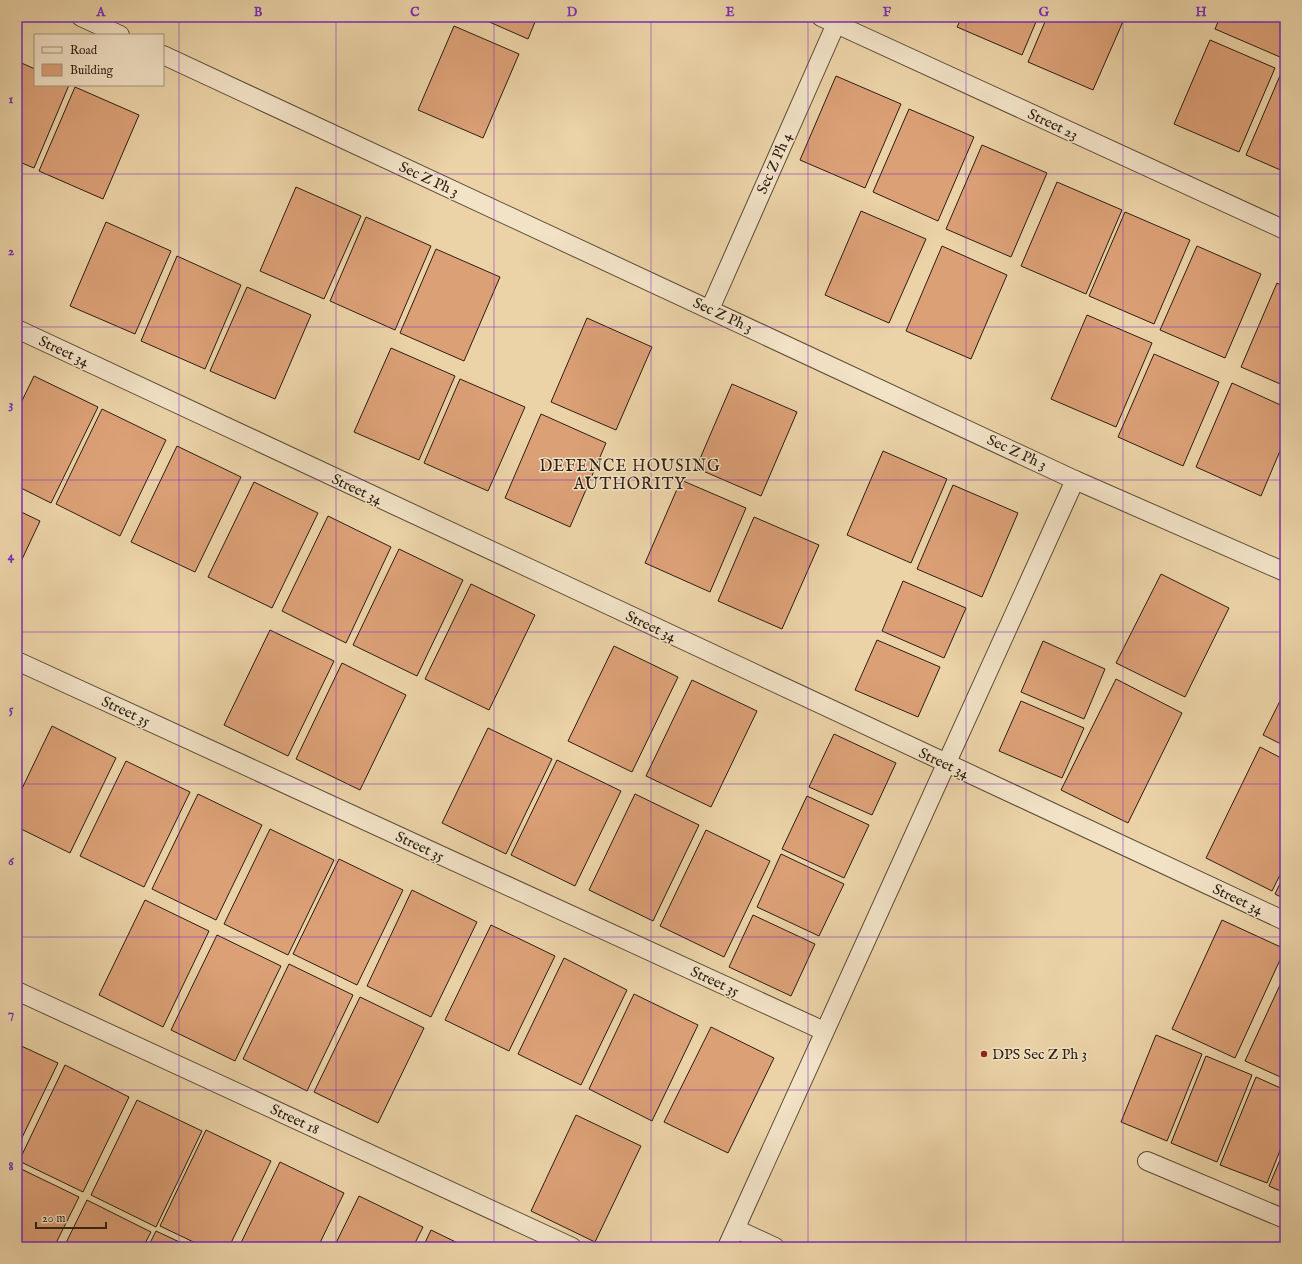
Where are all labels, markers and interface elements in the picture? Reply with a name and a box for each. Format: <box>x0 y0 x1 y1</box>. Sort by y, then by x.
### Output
text: A <box>96 4 107 21</box>
text: B <box>254 4 263 21</box>
text: C <box>410 4 420 21</box>
text: D <box>567 4 578 21</box>
text: E <box>725 4 735 21</box>
text: F <box>883 4 892 21</box>
text: G <box>1039 4 1050 21</box>
text: H <box>1195 4 1207 21</box>
legend <box>34 34 164 86</box>
text: Road <box>70 43 98 58</box>
text: Building <box>70 63 114 78</box>
text: 1 <box>9 91 14 108</box>
street label: Street 23 <box>1025 105 1081 144</box>
street label: Sec Z Ph 4 <box>752 129 797 197</box>
street label: Sec Z Ph 3 <box>396 157 462 202</box>
text: 2 <box>8 243 14 260</box>
street label: Sec Z Ph 3 <box>690 293 756 338</box>
street label: Street 34 <box>36 332 93 372</box>
text: 3 <box>9 396 14 413</box>
street label: Sec Z Ph 3 <box>984 430 1050 475</box>
district label: DEFENCE HOUSING AUTHORITY <box>539 457 721 495</box>
street label: Street 34 <box>329 470 386 510</box>
text: 4 <box>8 548 15 565</box>
street label: Street 34 <box>623 607 680 647</box>
street label: Street 35 <box>98 692 154 731</box>
text: 5 <box>9 701 14 718</box>
street label: Street 34 <box>916 744 973 784</box>
street label: Street 35 <box>392 827 448 866</box>
text: 6 <box>8 853 14 870</box>
street label: Street 34 <box>1210 880 1267 920</box>
street label: Street 35 <box>687 962 743 1001</box>
text: 7 <box>8 1006 14 1023</box>
place label: DPS Sec Z Ph 3 <box>992 1045 1087 1064</box>
marker: DPS Sec Z Ph 3 <box>979 1049 989 1059</box>
street label: Street 18 <box>267 1100 322 1139</box>
text: 8 <box>8 1158 14 1175</box>
scale bar <box>36 1204 106 1230</box>
text: 20 m <box>42 1211 65 1226</box>

